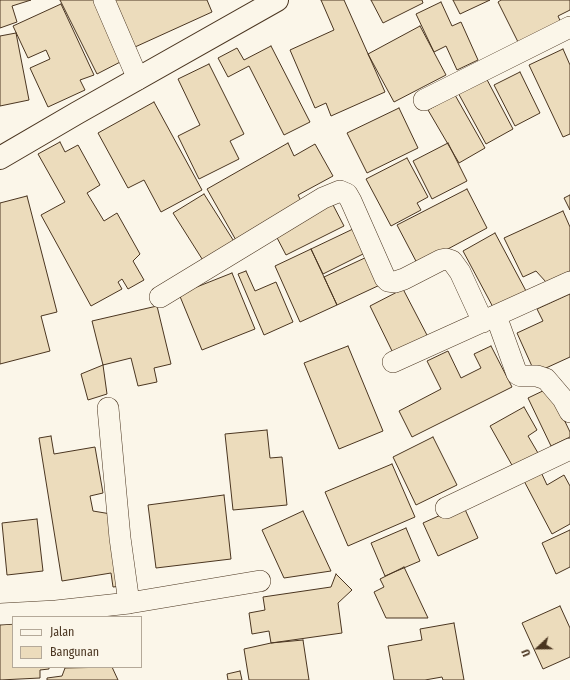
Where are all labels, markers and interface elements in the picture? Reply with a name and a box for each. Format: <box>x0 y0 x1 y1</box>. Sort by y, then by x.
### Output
legend <box>12 616 142 668</box>
text: Jalan <box>50 625 74 639</box>
north arrow <box>518 628 558 668</box>
text: Bangunan <box>50 645 99 659</box>
text: U <box>519 647 534 658</box>

